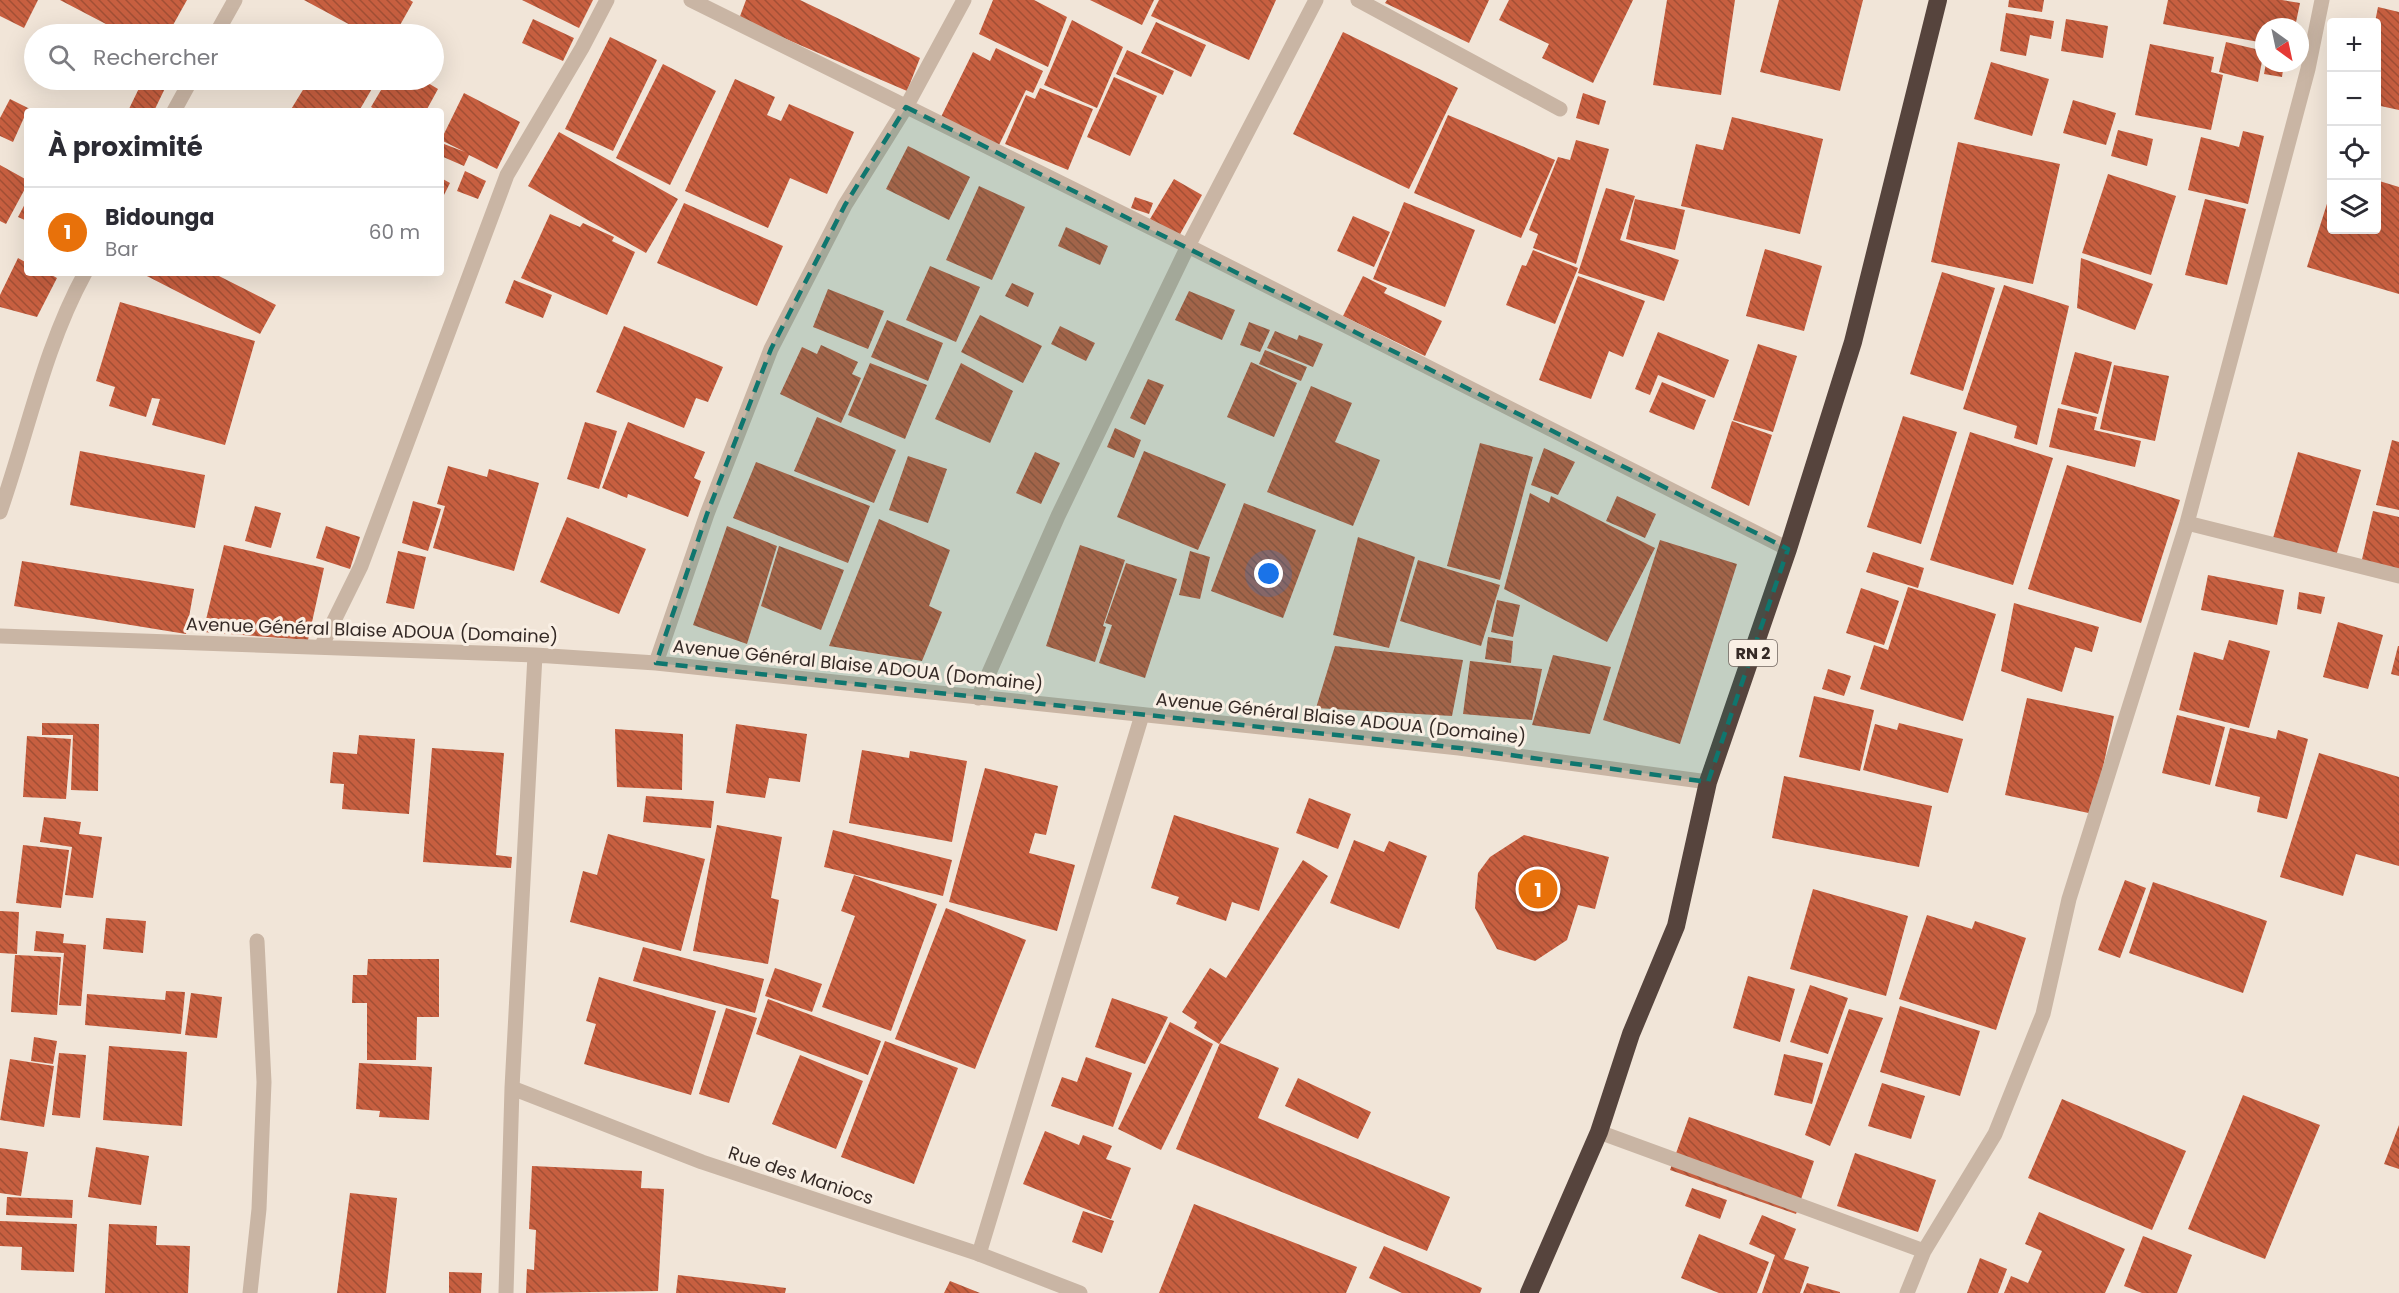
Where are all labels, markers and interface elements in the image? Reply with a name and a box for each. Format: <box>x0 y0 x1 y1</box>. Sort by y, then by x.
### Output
north arrow <box>2255 18 2309 72</box>
map controls <box>2327 18 2381 234</box>
button: + <box>2327 18 2381 72</box>
search box <box>24 24 444 90</box>
icon: search <box>45 41 78 74</box>
text: Rechercher <box>93 42 219 73</box>
button: − <box>2327 72 2381 126</box>
button: locate <box>2327 126 2381 180</box>
text: À proximité <box>48 129 203 165</box>
button: layers <box>2327 180 2381 234</box>
text: Bidounga <box>105 202 214 233</box>
text: 1 <box>64 218 71 246</box>
text: 60 m <box>369 218 420 246</box>
text: Bar <box>105 235 138 263</box>
your location <box>1254 559 1283 588</box>
street label: Avenue Général Blaise ADOUA (Domaine) <box>186 611 558 649</box>
street label: Avenue Général Blaise ADOUA (Domaine) <box>672 633 1044 697</box>
road number: RN 2 <box>1729 640 1777 666</box>
street label: Avenue Général Blaise ADOUA (Domaine) <box>1155 686 1527 750</box>
pin: 1 <box>1518 866 1558 912</box>
street label: Rue des Maniocs <box>725 1140 877 1210</box>

